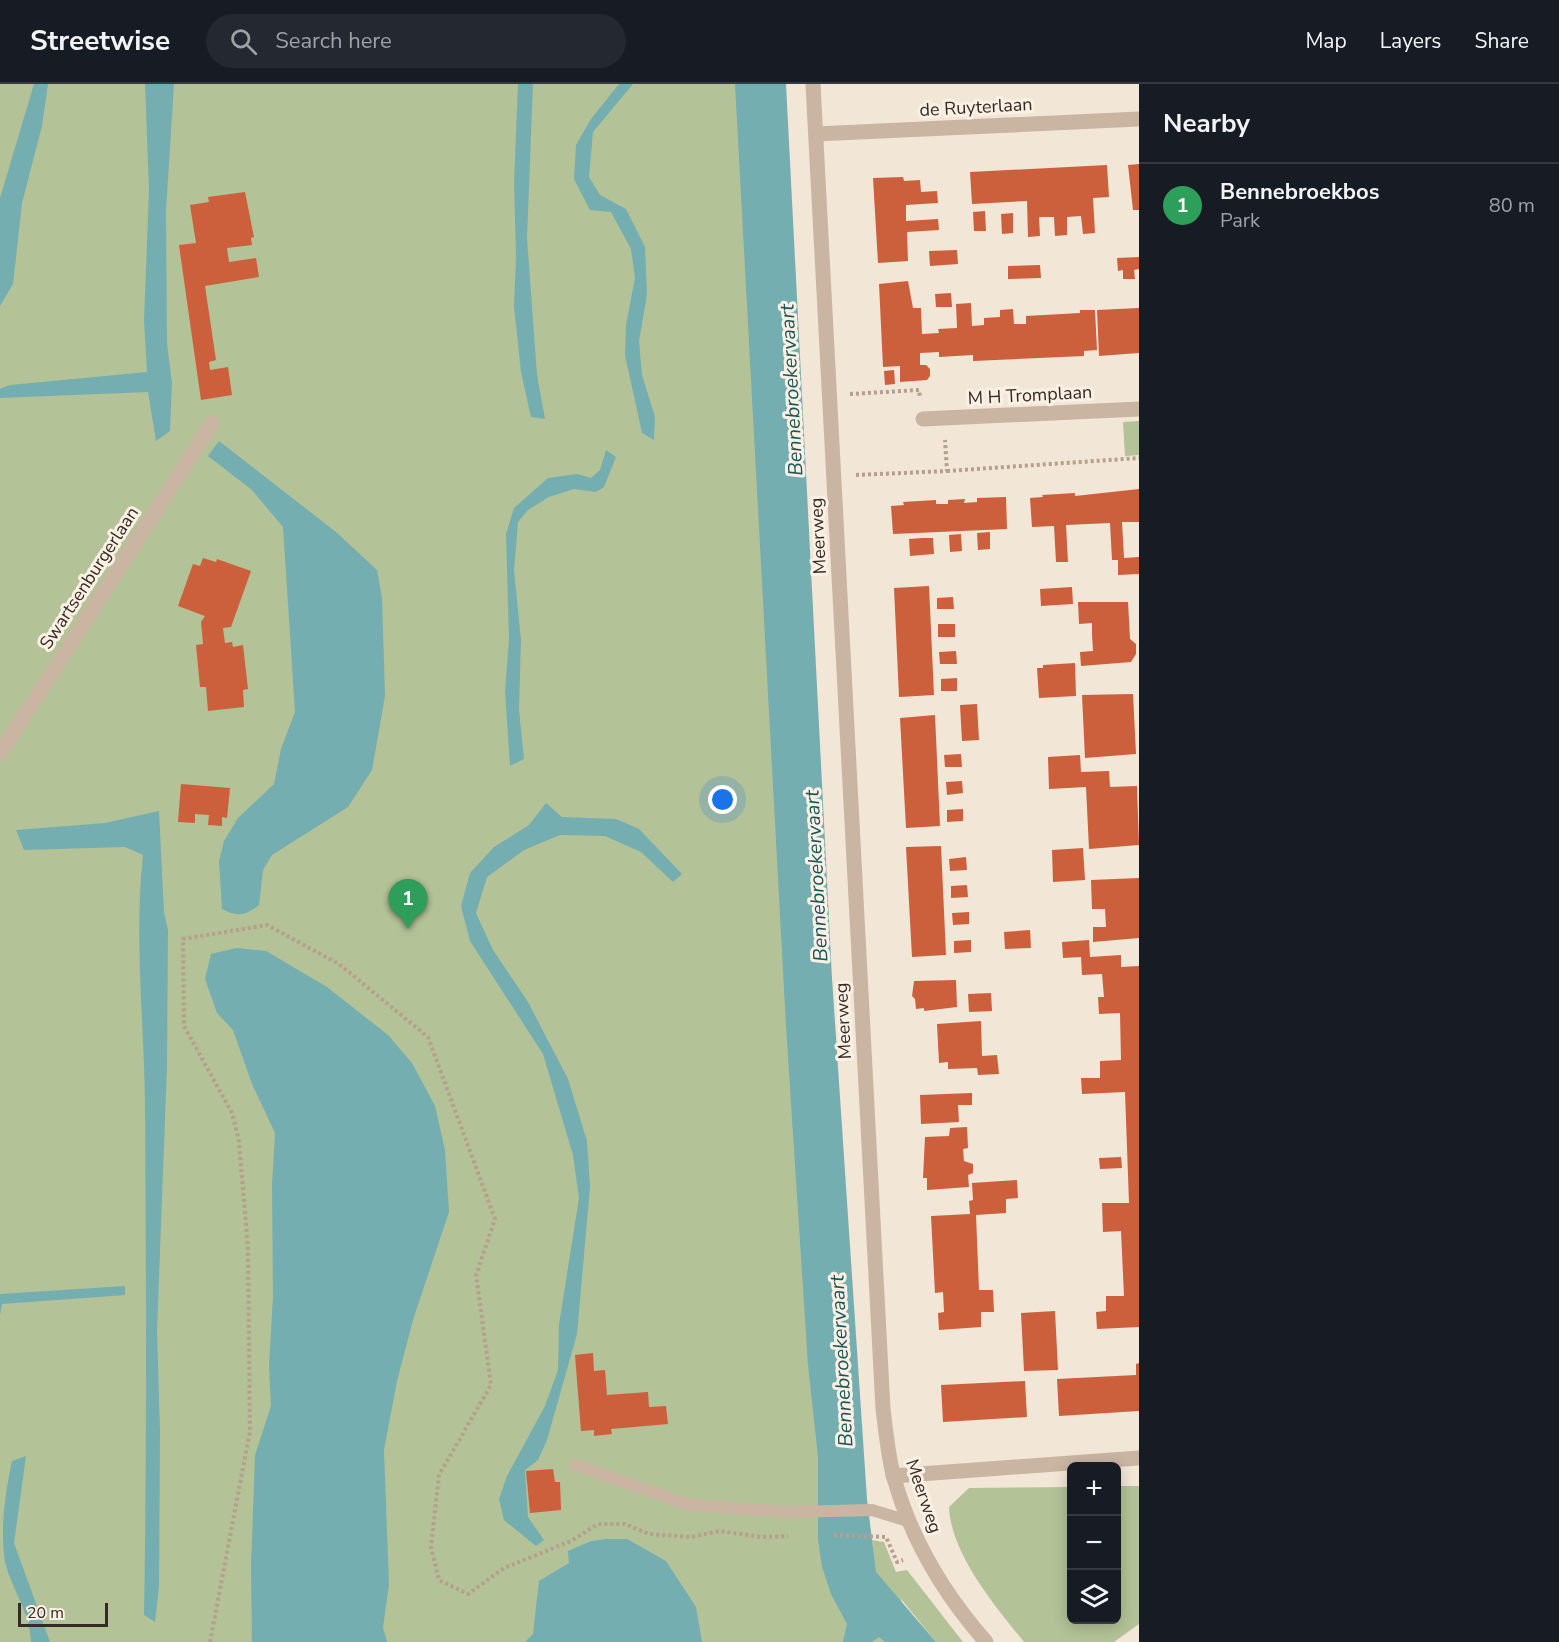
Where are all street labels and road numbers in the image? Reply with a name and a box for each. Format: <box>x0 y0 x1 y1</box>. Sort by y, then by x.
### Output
street label: de Ruyterlaan <box>919 92 1033 122</box>
street label: M H Tromplaan <box>967 380 1093 410</box>
street label: Meerweg <box>804 497 832 575</box>
street label: Swartsenburgerlaan <box>34 502 144 654</box>
street label: Meerweg <box>829 982 857 1060</box>
street label: Meerweg <box>900 1456 948 1536</box>

